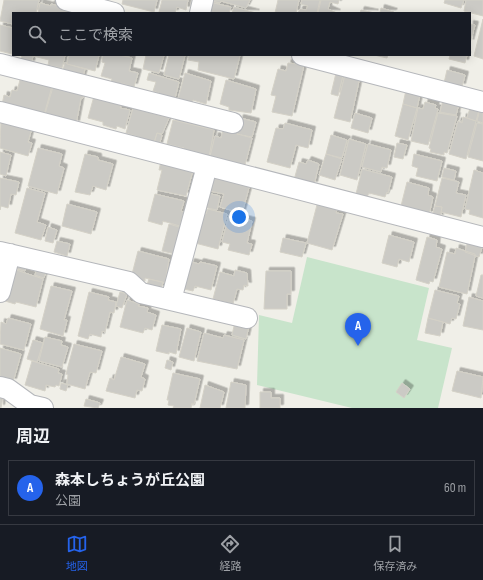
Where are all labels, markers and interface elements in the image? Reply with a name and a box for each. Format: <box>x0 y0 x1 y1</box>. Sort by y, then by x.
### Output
search box <box>12 12 471 56</box>
icon: search <box>26 23 48 45</box>
text: ここで検索 <box>58 26 133 45</box>
your location <box>229 207 249 227</box>
pin: A <box>345 313 371 346</box>
text: 周辺 <box>16 427 50 447</box>
text: 森本しちょうが丘公園 <box>55 471 205 490</box>
text: A <box>27 480 33 496</box>
text: 60 m <box>444 480 466 496</box>
text: 公園 <box>55 493 81 509</box>
tab: 地図 <box>66 533 88 573</box>
tab: 経路 <box>219 533 241 573</box>
tab: 保存済み <box>373 533 417 573</box>

